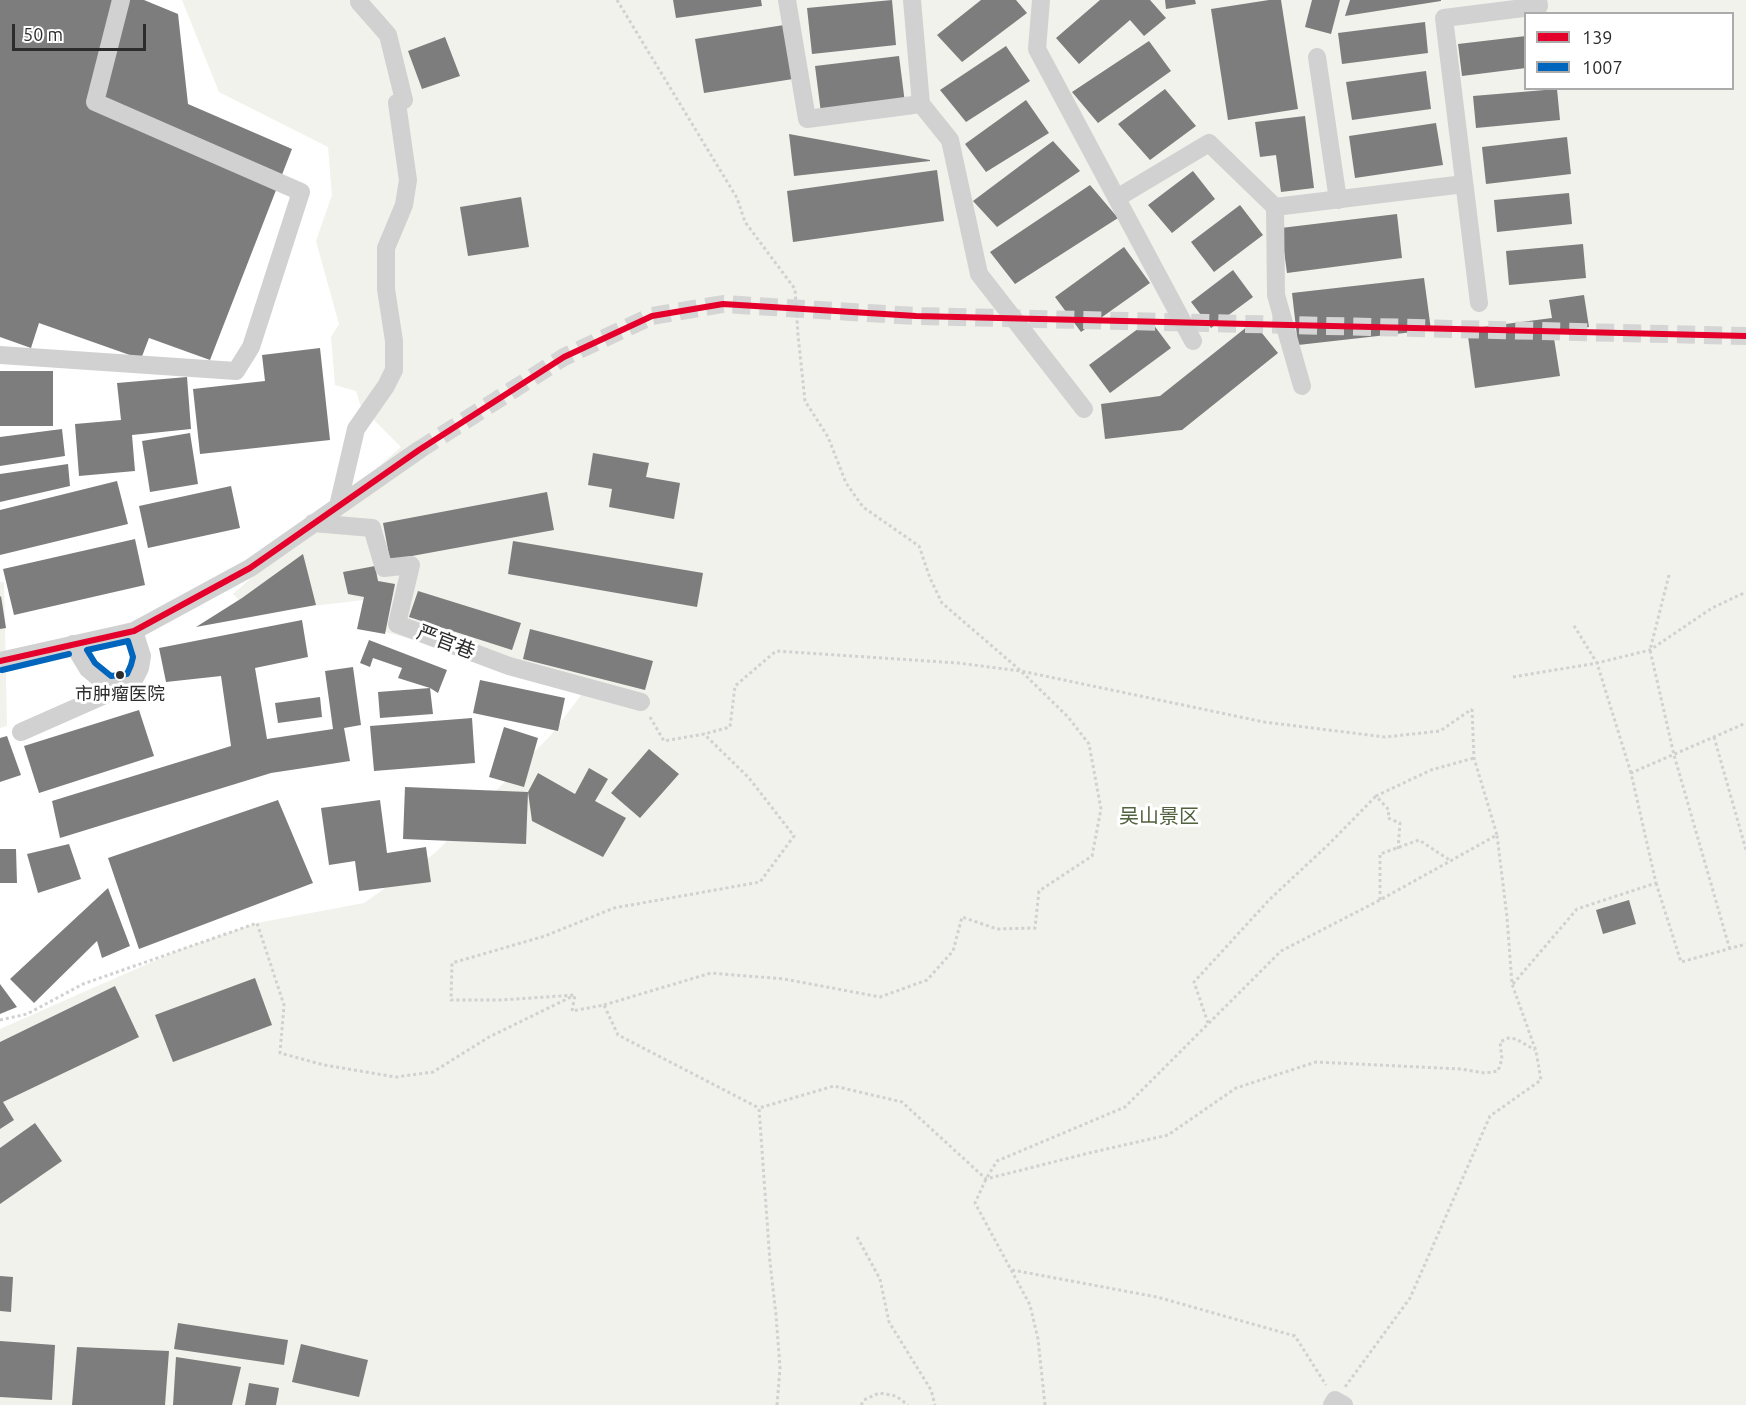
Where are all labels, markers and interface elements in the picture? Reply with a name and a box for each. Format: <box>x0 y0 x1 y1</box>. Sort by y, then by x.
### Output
scale bar <box>15 12 148 50</box>
legend <box>1524 12 1734 90</box>
text: 50 m <box>23 24 63 44</box>
text: 139 <box>1582 27 1612 47</box>
text: 1007 <box>1582 57 1623 77</box>
street label: 严官巷 <box>414 620 478 664</box>
marker: 市肿瘤医院 <box>114 669 126 681</box>
place label: 市肿瘤医院 <box>75 683 165 705</box>
park label: 吴山景区 <box>1119 804 1199 828</box>

